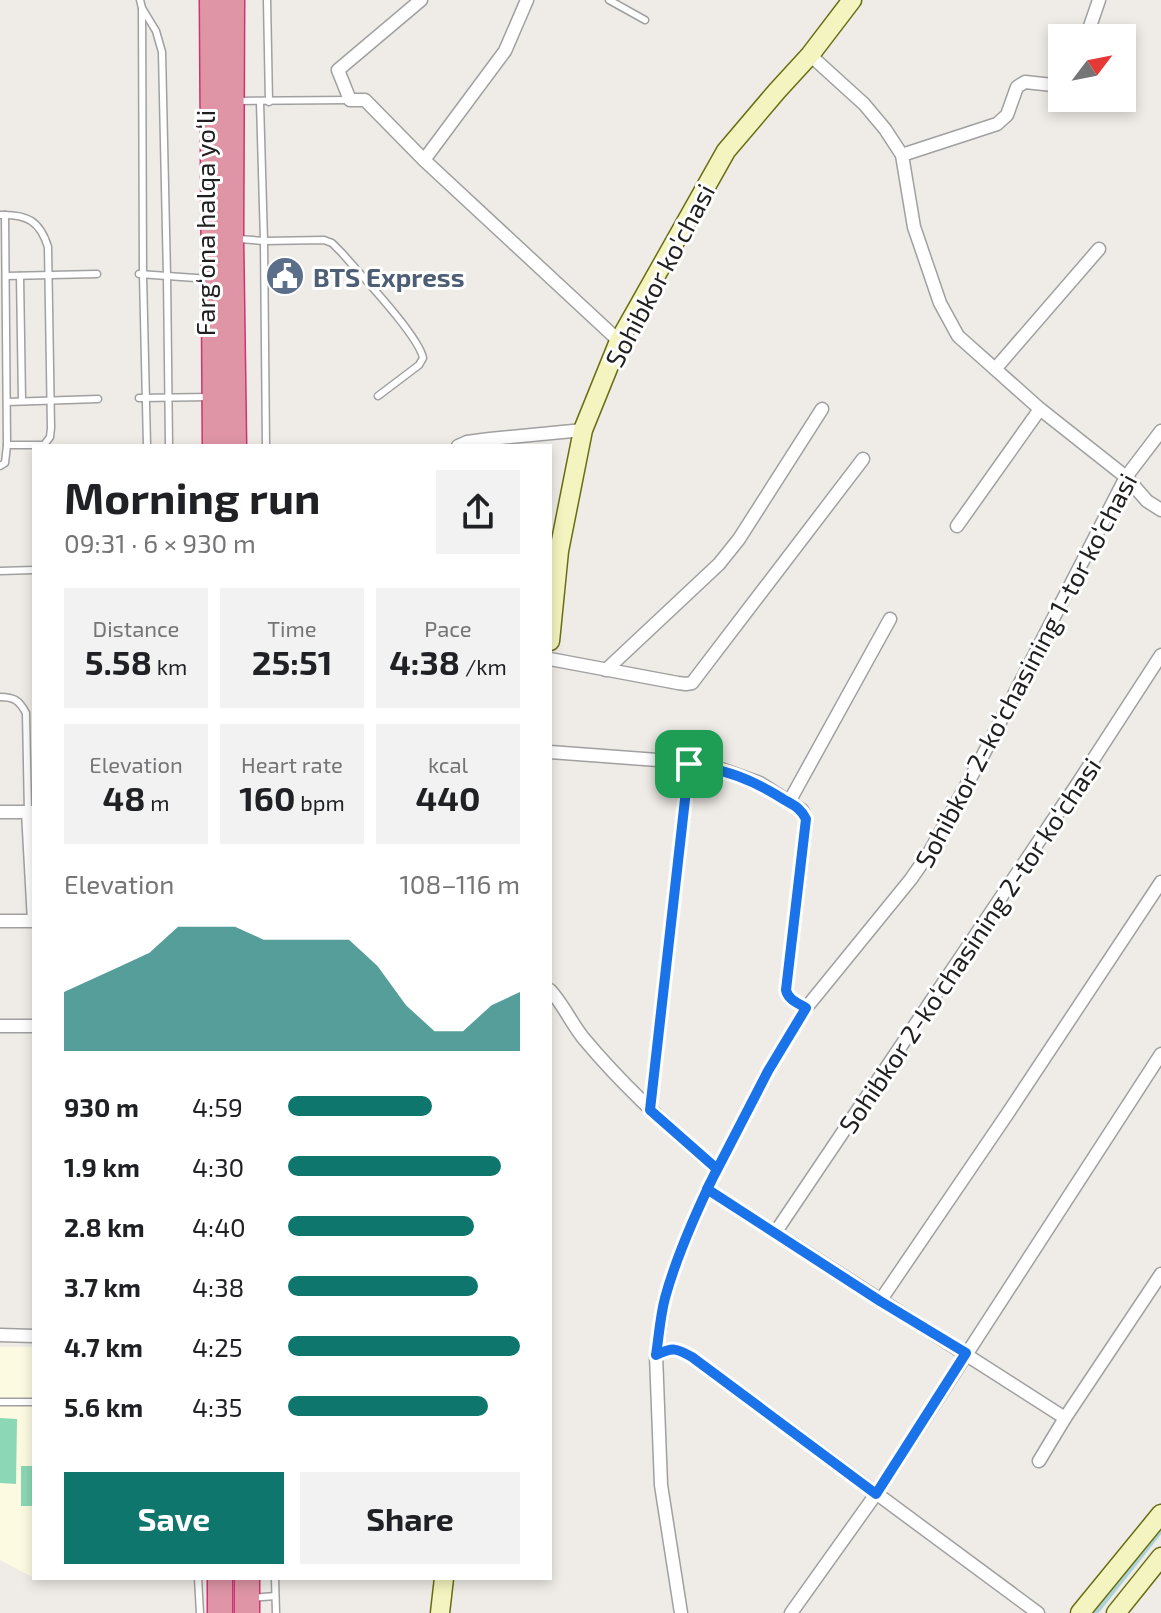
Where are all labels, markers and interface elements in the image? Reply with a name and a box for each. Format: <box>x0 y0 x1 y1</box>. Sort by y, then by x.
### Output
north arrow <box>1048 24 1136 112</box>
map controls <box>1048 24 1136 112</box>
street label: Farg‘ona halqa yo‘li <box>189 110 220 336</box>
street label: Sohibkor ko'chasi <box>598 178 720 372</box>
public building icon: BTS Express <box>264 255 306 297</box>
place label: BTS Express <box>313 261 464 292</box>
street label: Sohibkor 2-ko‘chasining 1-tor ko‘chasi <box>908 468 1142 872</box>
text: Morning run <box>64 470 320 523</box>
button: share <box>436 470 520 554</box>
text: 09:31 · 6 × 930 m <box>64 527 256 558</box>
text: Distance <box>93 615 179 641</box>
text: Time <box>267 615 317 641</box>
text: Pace <box>424 615 472 641</box>
text: 5.58 <box>85 641 152 682</box>
text: 25:51 <box>252 641 332 682</box>
text: 4:38 <box>389 641 460 682</box>
text: km <box>152 653 187 679</box>
text: /km <box>460 653 507 679</box>
pin <box>655 730 723 798</box>
icon: arrive <box>667 742 711 786</box>
text: Elevation <box>89 751 183 777</box>
text: Heart rate <box>241 751 343 777</box>
text: kcal <box>428 751 468 777</box>
street label: Sohibkor 2-ko‘chasining 2-tor ko‘chasi <box>831 751 1107 1139</box>
text: 48 <box>102 777 145 818</box>
text: 160 <box>239 777 295 818</box>
text: 440 <box>416 777 480 818</box>
text: m <box>145 789 170 815</box>
text: bpm <box>295 789 345 815</box>
text: Elevation <box>64 868 174 899</box>
text: 108–116 m <box>399 868 520 899</box>
text: 930 m <box>64 1091 139 1122</box>
text: 4:59 <box>192 1091 243 1122</box>
text: 1.9 km <box>64 1151 140 1182</box>
text: 4:30 <box>192 1151 244 1182</box>
text: 2.8 km <box>64 1211 145 1242</box>
text: 4:40 <box>192 1211 246 1242</box>
text: 3.7 km <box>64 1271 141 1302</box>
text: 4:38 <box>192 1271 244 1302</box>
text: 4.7 km <box>64 1331 143 1362</box>
text: 4:25 <box>192 1331 243 1362</box>
text: 5.6 km <box>64 1391 143 1422</box>
text: 4:35 <box>192 1391 243 1422</box>
button: Save <box>64 1472 284 1564</box>
button: Share <box>300 1472 520 1564</box>

